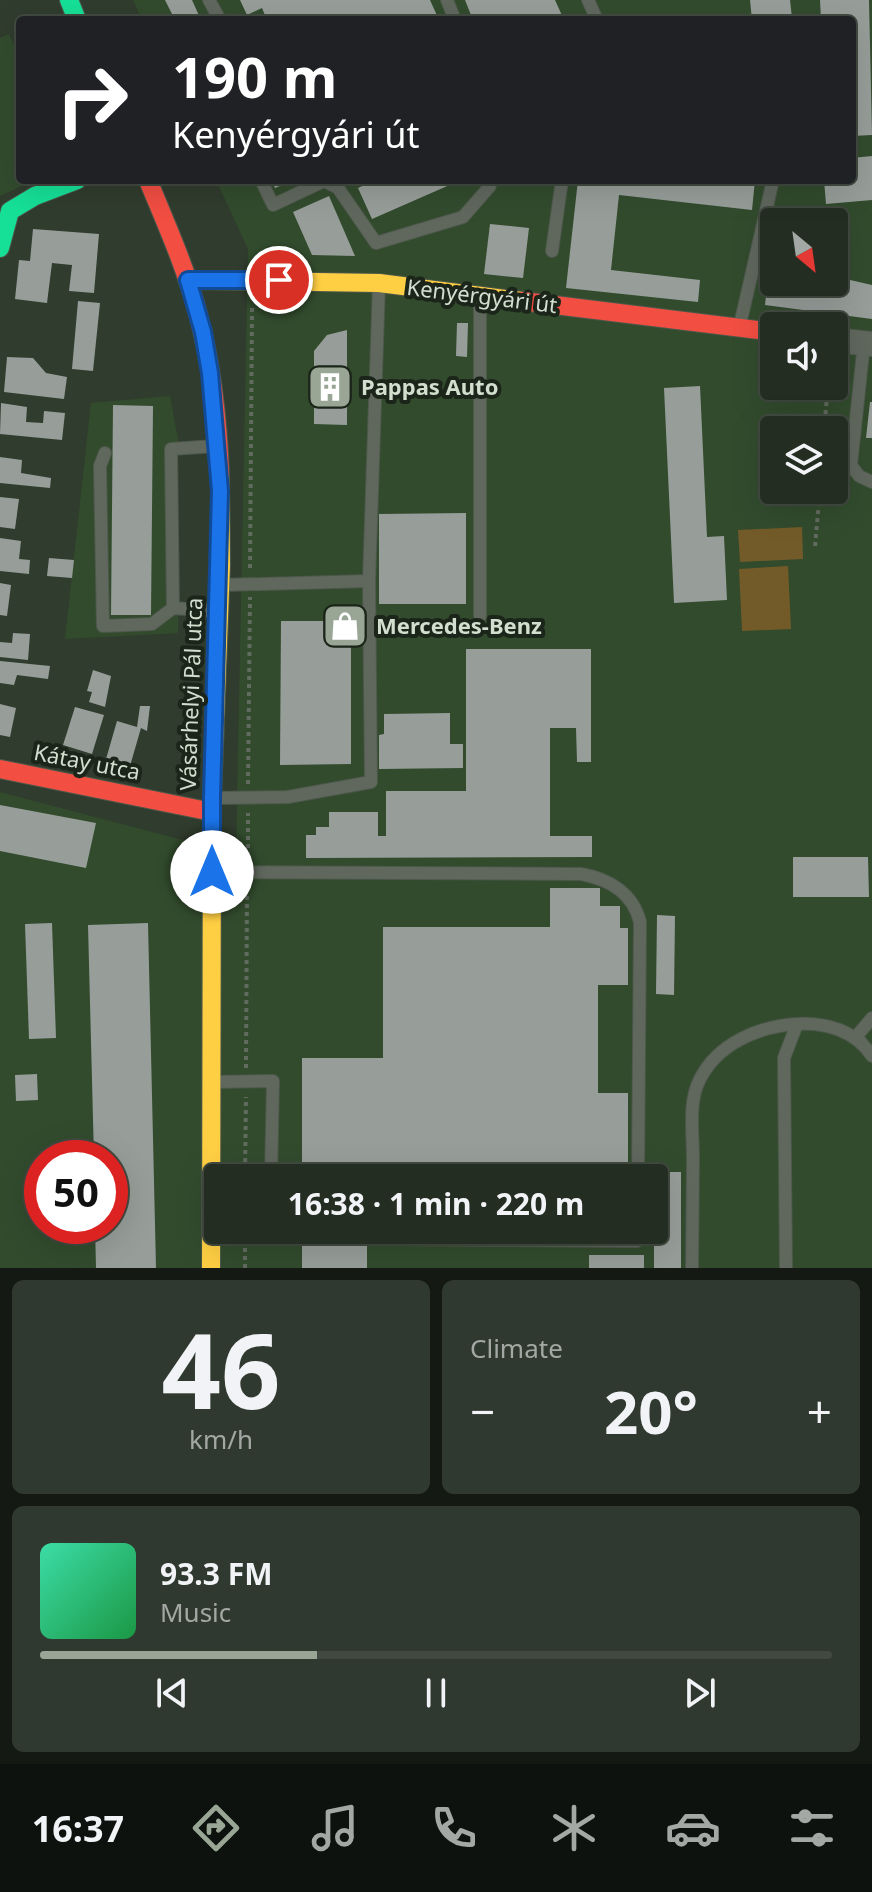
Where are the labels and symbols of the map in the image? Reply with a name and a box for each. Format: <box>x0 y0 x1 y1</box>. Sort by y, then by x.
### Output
north arrow <box>760 208 848 296</box>
pin <box>245 246 313 314</box>
street label: Kenyérgyári út <box>405 271 559 319</box>
building icon: Pappas Auto <box>306 363 354 411</box>
place label: Pappas Auto <box>361 371 498 401</box>
street label: Vásárhelyi Pál utca <box>172 597 208 791</box>
shop icon: Mercedes-Benz <box>321 602 369 650</box>
place label: Mercedes-Benz <box>376 610 542 640</box>
street label: Kátay utca <box>32 736 143 786</box>
position arrow <box>170 830 254 914</box>
speed limit sign: 50 <box>24 1140 128 1244</box>

